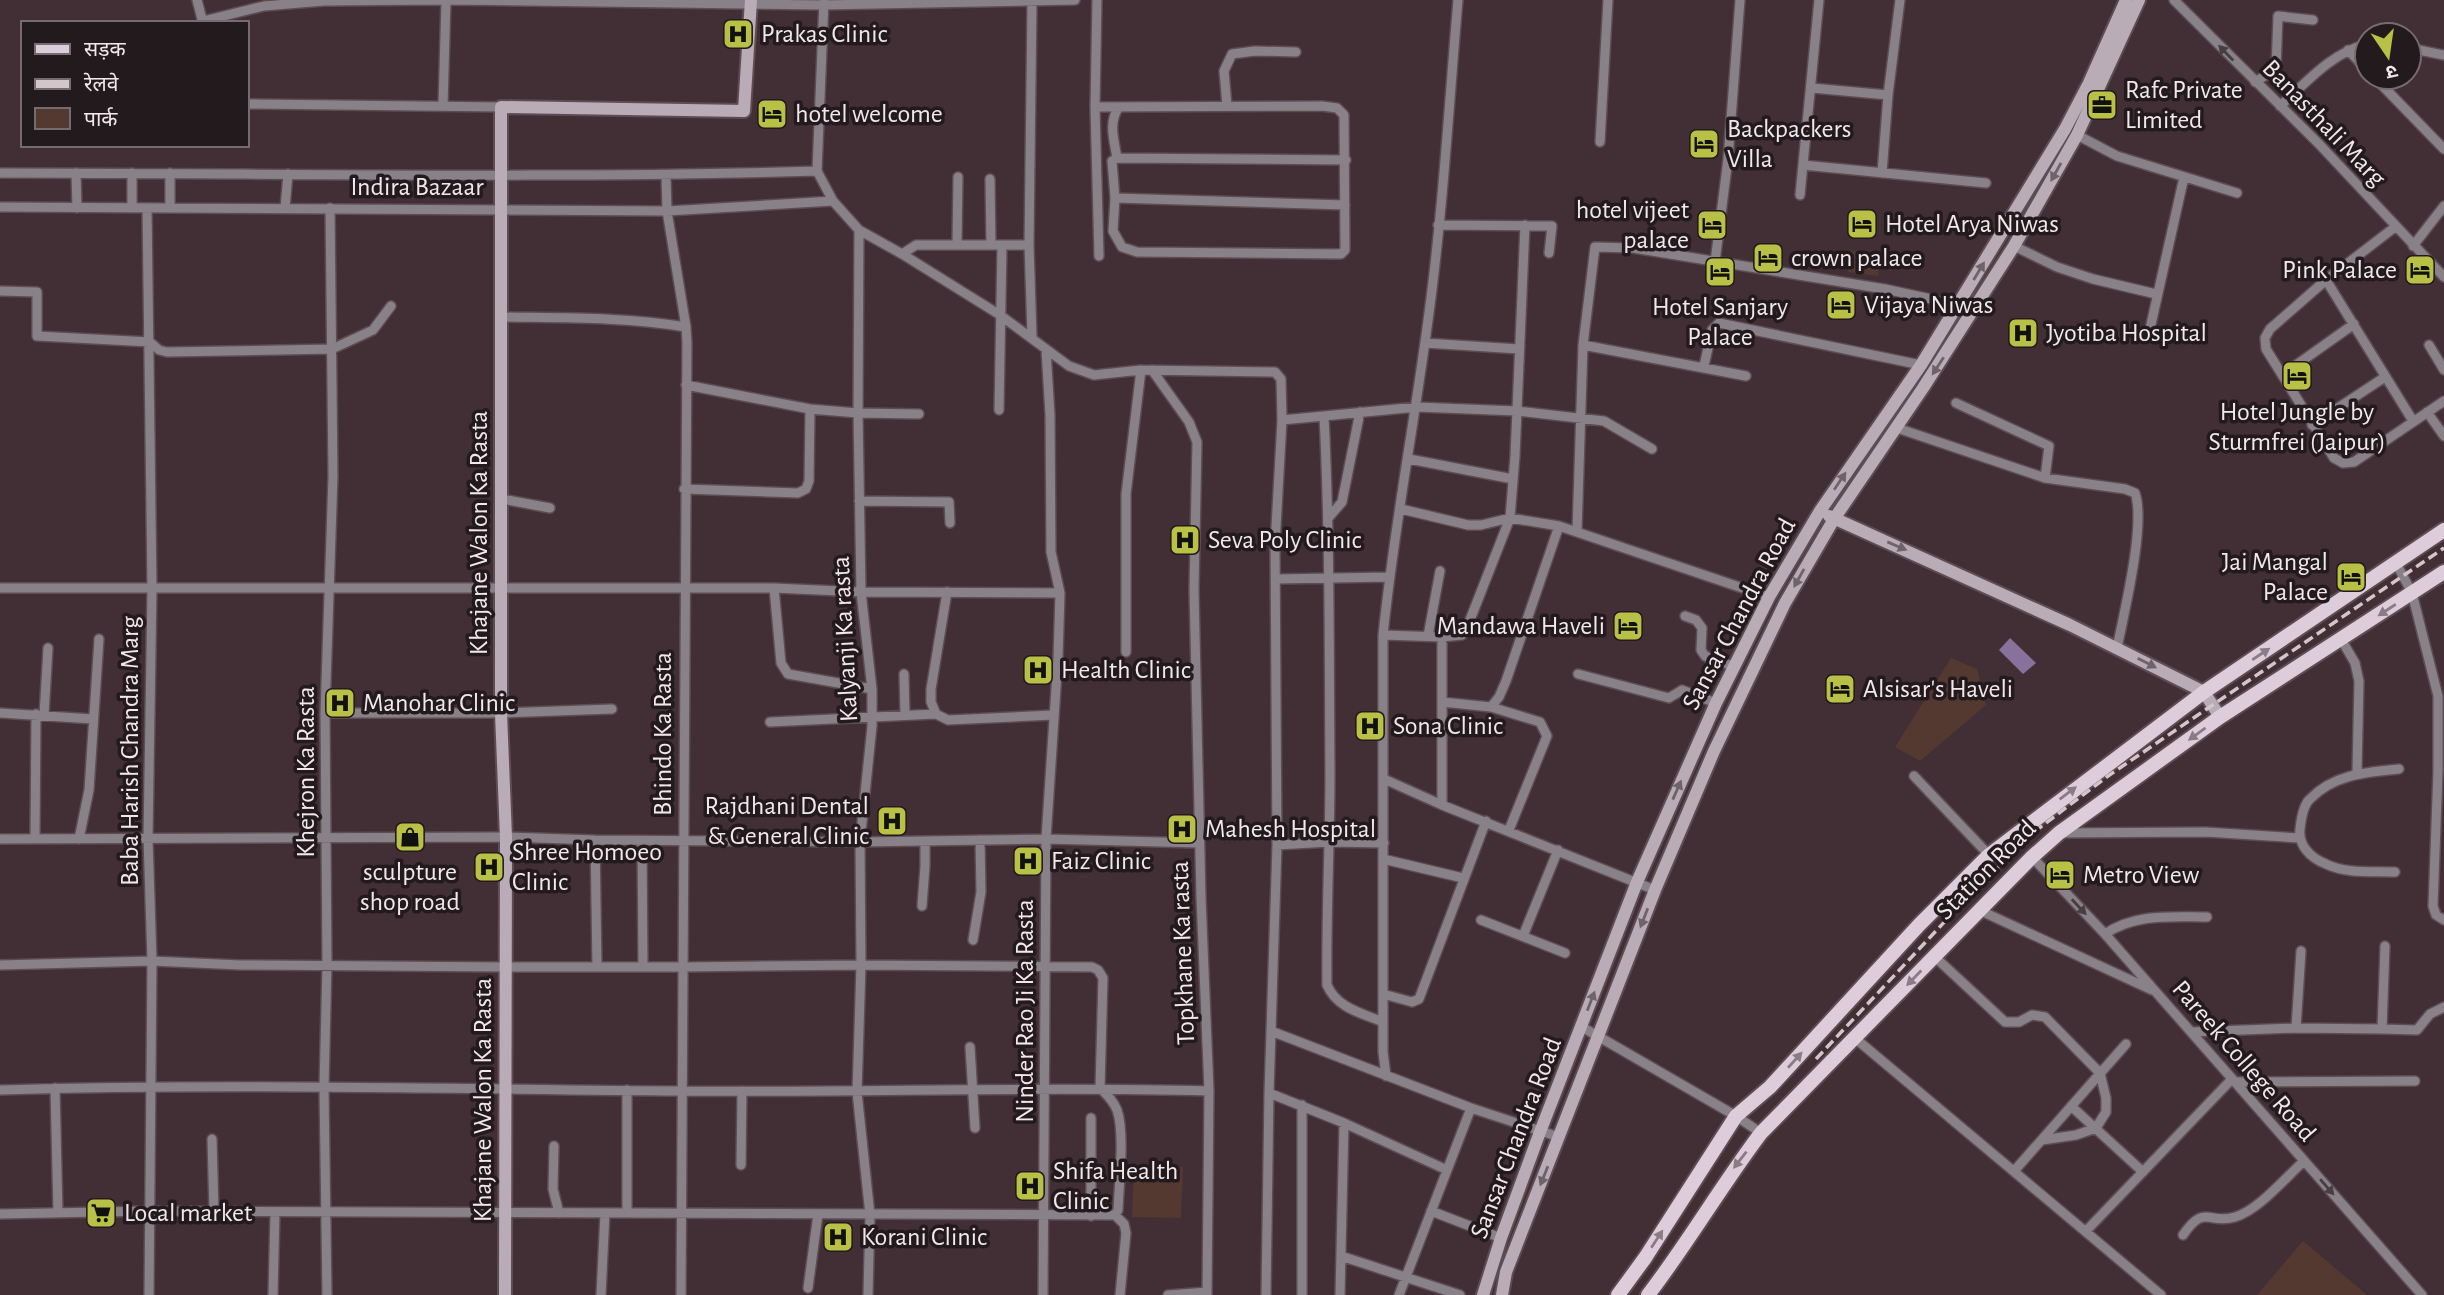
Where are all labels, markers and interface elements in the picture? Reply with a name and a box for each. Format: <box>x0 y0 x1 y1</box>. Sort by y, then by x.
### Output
hospital icon: Prakas Clinic <box>721 17 755 51</box>
legend <box>21 21 248 147</box>
place label: Prakas Clinic <box>761 21 888 47</box>
north arrow <box>2353 21 2423 91</box>
text: सड़क <box>84 39 126 60</box>
one-way arrow <box>2217 44 2234 61</box>
street label: Banasthali Marg <box>2257 55 2391 191</box>
text: उ <box>2383 61 2399 82</box>
text: रेलवे <box>83 72 119 95</box>
place label: Rafc Private Limited <box>2125 77 2243 133</box>
office icon: Rafc Private Limited <box>2085 88 2119 122</box>
hotel icon: hotel welcome <box>755 97 789 131</box>
place label: hotel welcome <box>795 101 943 127</box>
text: पार्क <box>84 107 118 130</box>
place label: Backpackers Villa <box>1727 116 1852 172</box>
hotel icon: Backpackers Villa <box>1687 127 1721 161</box>
one-way arrow <box>2050 162 2062 181</box>
street label: Indira Bazaar <box>350 174 484 200</box>
place label: hotel vijeet palace <box>1576 197 1689 253</box>
hotel icon: Hotel Arya Niwas <box>1845 207 1879 241</box>
hotel icon: hotel vijeet palace <box>1695 208 1729 242</box>
place label: Hotel Arya Niwas <box>1885 211 2059 237</box>
hotel icon: crown palace <box>1751 241 1785 275</box>
place label: crown palace <box>1791 245 1922 271</box>
hotel icon: Pink Palace <box>2403 253 2437 287</box>
hotel icon: Hotel Sanjary Palace <box>1703 255 1737 289</box>
place label: Pink Palace <box>2282 257 2397 283</box>
one-way arrow <box>1973 262 1985 281</box>
hotel icon: Vijaya Niwas <box>1824 288 1858 322</box>
place label: Vijaya Niwas <box>1864 292 1993 318</box>
place label: Hotel Sanjary Palace <box>1652 294 1788 350</box>
hospital icon: Jyotiba Hospital <box>2006 316 2040 350</box>
place label: Jyotiba Hospital <box>2046 320 2207 346</box>
one-way arrow <box>1931 356 1944 376</box>
hotel icon: Hotel Jungle by Sturmfrei (Jaipur) <box>2280 359 2314 393</box>
place label: Hotel Jungle by Sturmfrei (Jaipur) <box>2208 399 2386 455</box>
street label: Khajane Walon Ka Rasta <box>466 411 492 655</box>
one-way arrow <box>1833 471 1846 491</box>
street label: Sansar Chandra Road <box>1678 514 1800 714</box>
hospital icon: Seva Poly Clinic <box>1168 523 1202 557</box>
place label: Seva Poly Clinic <box>1208 527 1362 553</box>
one-way arrow <box>1886 541 1907 552</box>
place label: Jai Mangal Palace <box>2222 549 2328 605</box>
street label: Kalyanji Ka rasta <box>828 555 862 723</box>
hotel icon: Jai Mangal Palace <box>2334 560 2368 594</box>
one-way arrow <box>1793 568 1805 587</box>
one-way arrow <box>2377 603 2396 616</box>
hotel icon: Mandawa Haveli <box>1611 609 1645 643</box>
place label: Mandawa Haveli <box>1437 613 1605 639</box>
street label: Baba Harish Chandra Marg <box>117 616 143 886</box>
one-way arrow <box>2252 647 2270 661</box>
street label: Bhindo Ka Rasta <box>650 652 676 816</box>
hospital icon: Health Clinic <box>1021 653 1055 687</box>
place label: Health Clinic <box>1061 657 1191 683</box>
one-way arrow <box>2137 658 2157 669</box>
hotel icon: Alsisar's Haveli <box>1823 672 1857 706</box>
place label: Alsisar's Haveli <box>1863 676 2013 702</box>
street label: Khejron Ka Rasta <box>293 686 319 858</box>
hospital icon: Manohar Clinic <box>323 686 357 720</box>
place label: Manohar Clinic <box>363 690 515 716</box>
hospital icon: Sona Clinic <box>1353 709 1387 743</box>
place label: Sona Clinic <box>1393 713 1503 739</box>
one-way arrow <box>2187 727 2206 741</box>
one-way arrow <box>1672 780 1683 801</box>
one-way arrow <box>2059 786 2077 801</box>
place label: Rajdhani Dental & General Clinic <box>705 793 869 849</box>
hospital icon: Rajdhani Dental & General Clinic <box>875 804 909 838</box>
hospital icon: Mahesh Hospital <box>1165 812 1199 846</box>
street label: Station Road <box>1931 815 2041 925</box>
place label: Mahesh Hospital <box>1205 816 1376 842</box>
shop icon: sculpture shop road <box>393 820 427 854</box>
place label: Shree Homoeo Clinic <box>512 839 662 895</box>
hospital icon: Faiz Clinic <box>1011 844 1045 878</box>
place label: Faiz Clinic <box>1051 848 1151 874</box>
hospital icon: Shree Homoeo Clinic <box>472 850 506 884</box>
hotel icon: Metro View <box>2043 858 2077 892</box>
place label: sculpture shop road <box>360 859 460 915</box>
street label: Topkhane Ka rasta <box>1167 861 1199 1045</box>
place label: Metro View <box>2083 862 2200 888</box>
one-way arrow <box>2070 898 2087 915</box>
street label: Ninder Rao Ji Ka Rasta <box>1012 899 1038 1123</box>
one-way arrow <box>1639 908 1650 929</box>
one-way arrow <box>1907 969 1923 986</box>
street label: Pareek College Road <box>2167 975 2321 1147</box>
street label: Khajane Walon Ka Rasta <box>470 978 496 1222</box>
one-way arrow <box>1586 991 1597 1012</box>
street label: Sansar Chandra Road <box>1466 1034 1566 1242</box>
one-way arrow <box>1787 1051 1803 1069</box>
one-way arrow <box>1733 1151 1748 1169</box>
place label: Shifa Health Clinic <box>1053 1158 1178 1214</box>
one-way arrow <box>1538 1165 1549 1186</box>
hospital icon: Shifa Health Clinic <box>1013 1169 1047 1203</box>
one-way arrow <box>2319 1178 2335 1196</box>
supermarket icon: Local market <box>84 1196 118 1230</box>
place label: Local market <box>124 1200 252 1226</box>
hospital icon: Korani Clinic <box>821 1220 855 1254</box>
place label: Korani Clinic <box>861 1224 987 1250</box>
one-way arrow <box>1650 1230 1663 1249</box>

